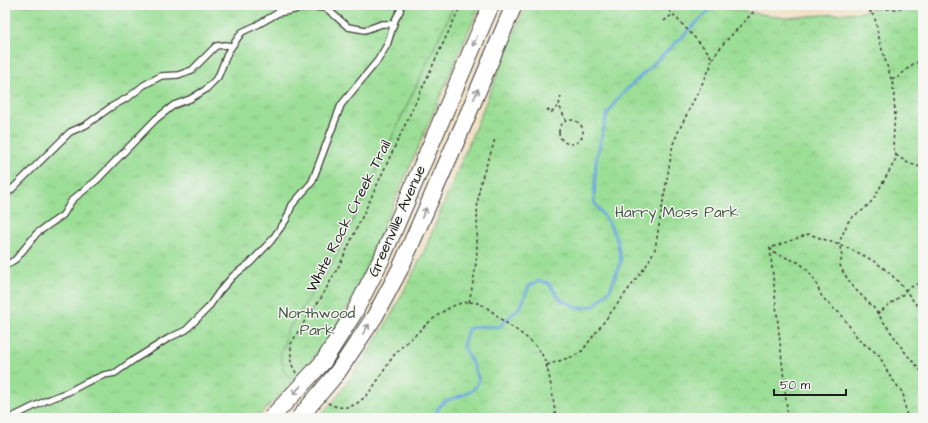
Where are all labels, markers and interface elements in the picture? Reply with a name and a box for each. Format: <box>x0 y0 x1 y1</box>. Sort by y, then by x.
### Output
one-way arrow <box>471 34 479 46</box>
one-way arrow <box>473 89 480 101</box>
street label: White Rock Creek Trail <box>301 136 397 296</box>
street label: Greenville Avenue <box>363 162 431 280</box>
park label: Harry Moss Park <box>615 202 739 224</box>
one-way arrow <box>421 208 429 220</box>
park label: Northwood Park <box>279 303 355 341</box>
one-way arrow <box>362 324 370 335</box>
scale bar <box>774 371 846 397</box>
text: 50 m <box>780 377 811 394</box>
one-way arrow <box>292 385 302 395</box>

